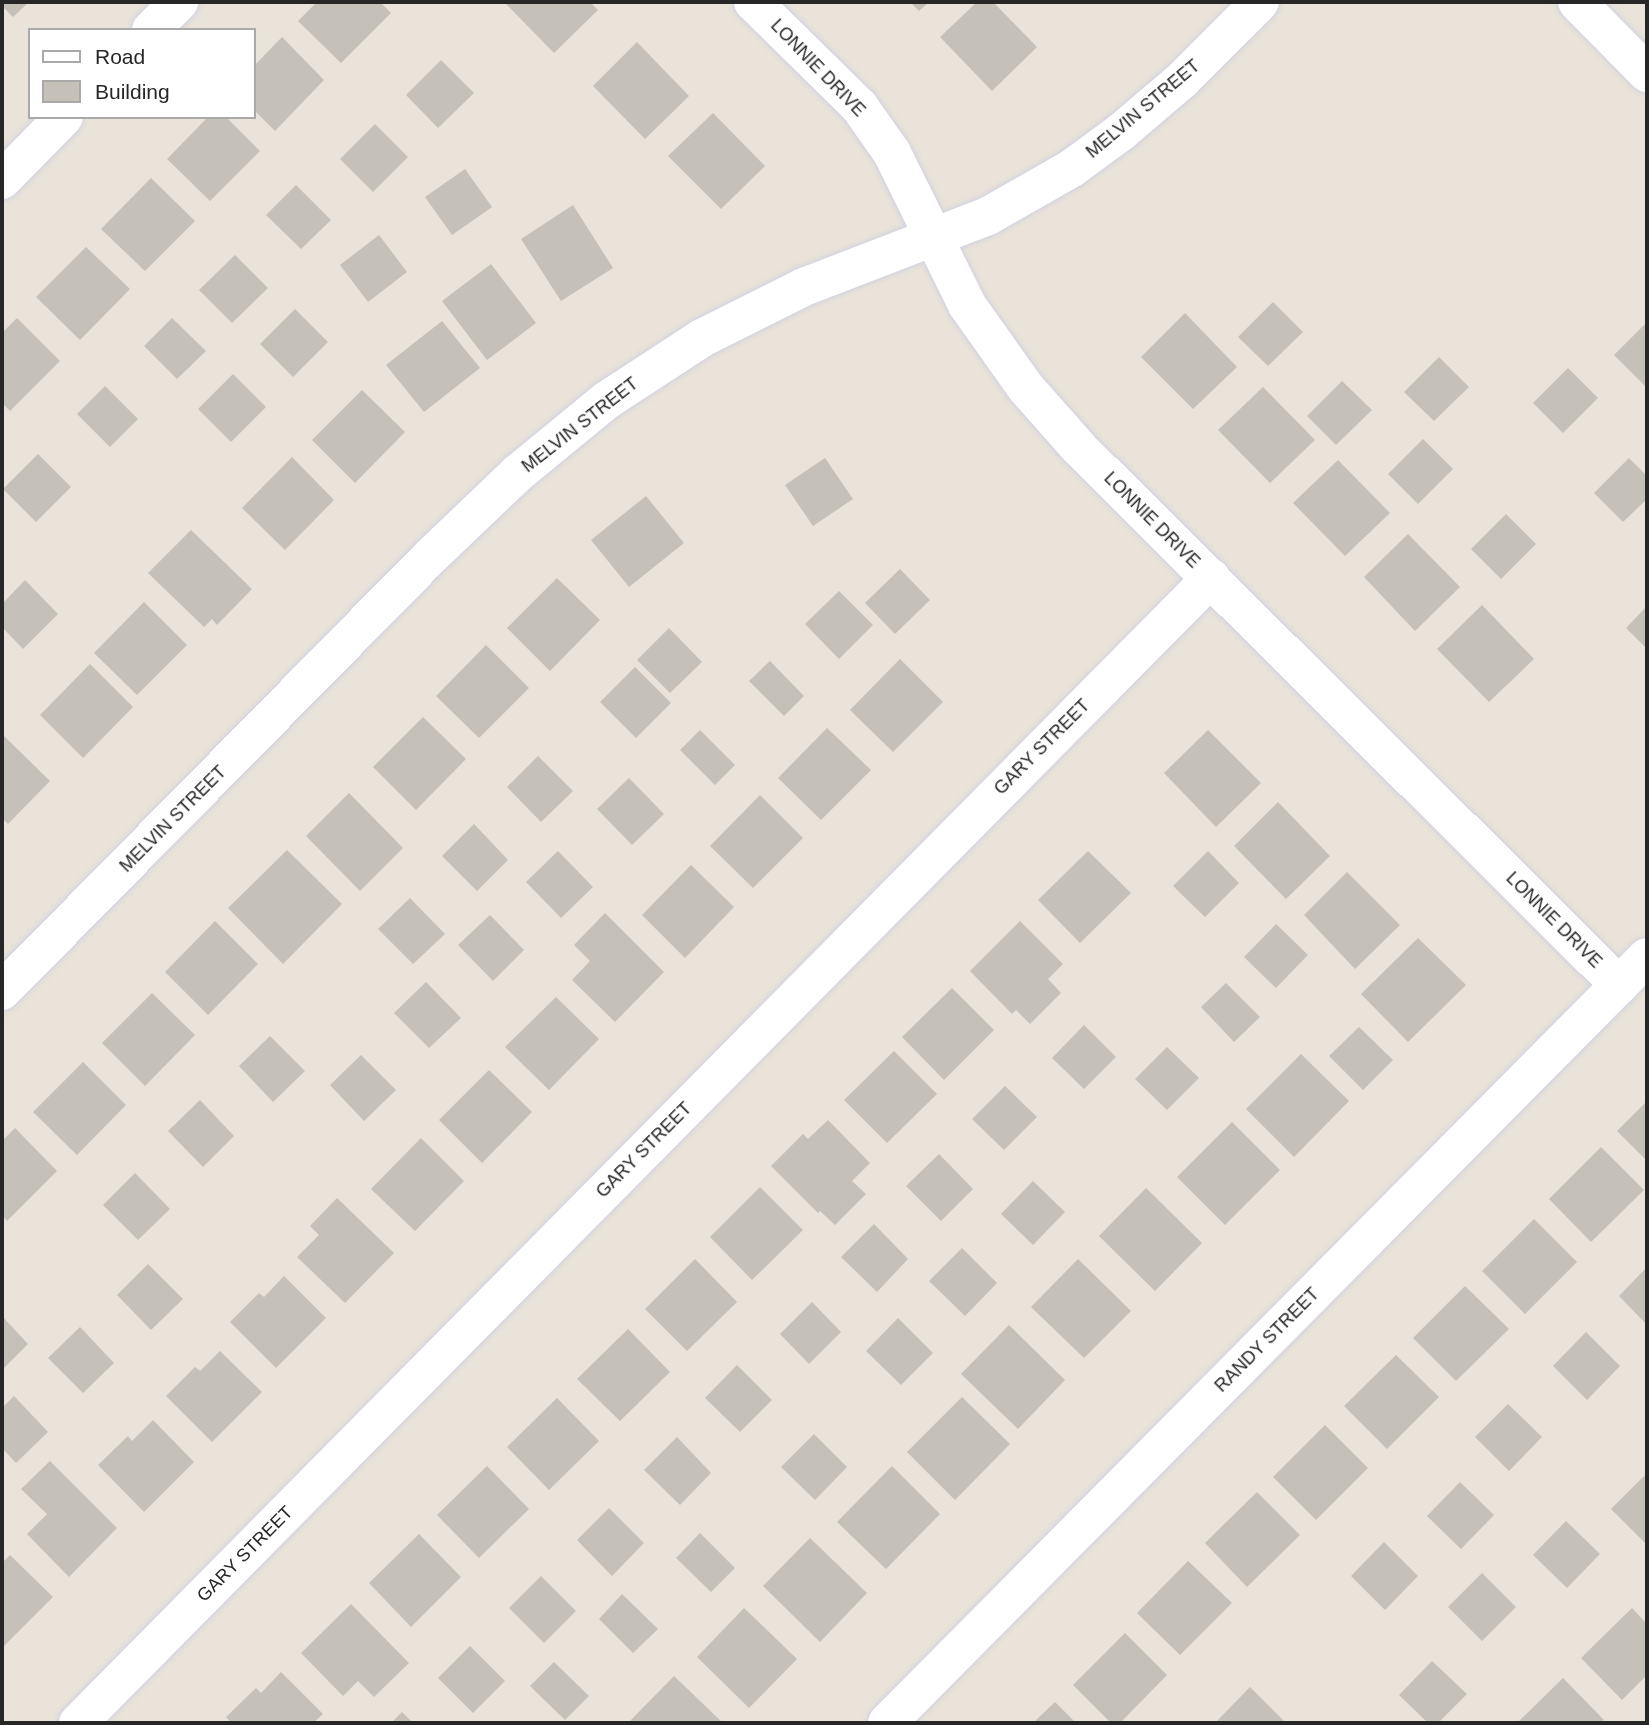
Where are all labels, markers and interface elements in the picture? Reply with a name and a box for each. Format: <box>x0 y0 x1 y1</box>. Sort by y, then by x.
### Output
street label: LONNIE DRIVE <box>766 15 870 121</box>
legend <box>28 28 256 119</box>
text: Road <box>95 45 145 68</box>
street label: MELVIN STREET <box>1082 55 1204 163</box>
text: Building <box>95 80 170 103</box>
street label: MELVIN STREET <box>518 373 642 477</box>
street label: LONNIE DRIVE <box>1099 467 1205 573</box>
street label: GARY STREET <box>990 695 1094 799</box>
street label: MELVIN STREET <box>115 761 231 877</box>
street label: LONNIE DRIVE <box>1501 867 1607 973</box>
street label: GARY STREET <box>592 1098 696 1202</box>
street label: RANDY STREET <box>1210 1283 1324 1397</box>
street label: GARY STREET <box>193 1502 297 1606</box>

